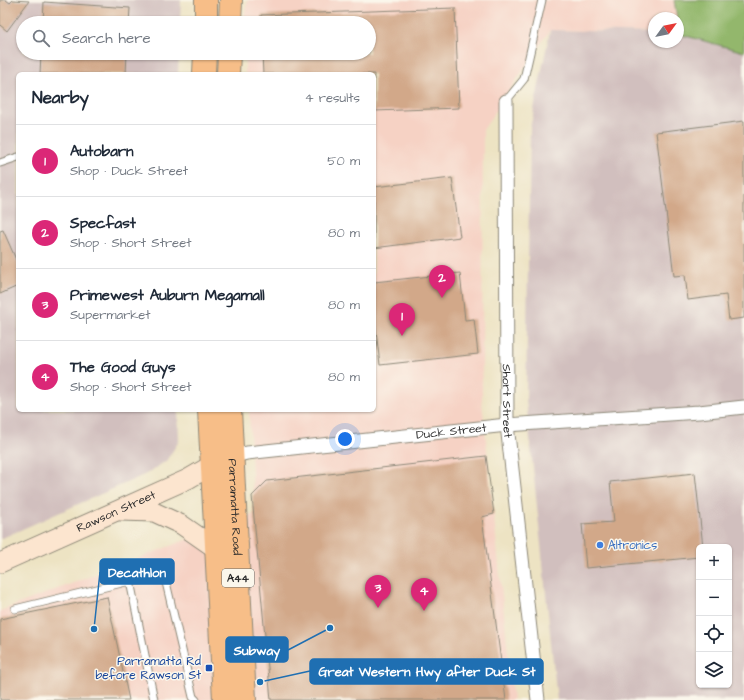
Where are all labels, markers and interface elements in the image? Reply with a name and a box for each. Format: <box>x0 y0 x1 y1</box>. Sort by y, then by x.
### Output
north arrow <box>648 12 684 48</box>
search box <box>16 16 376 60</box>
icon: search <box>30 27 52 49</box>
text: Search here <box>62 28 151 49</box>
text: Nearby <box>32 86 89 110</box>
text: 4 results <box>305 89 360 107</box>
text: Autobarn <box>70 141 134 162</box>
text: 1 <box>44 152 46 170</box>
text: 50 m <box>327 152 360 170</box>
text: Shop · Duck Street <box>70 162 188 180</box>
text: Specfast <box>70 213 136 234</box>
text: 2 <box>41 224 49 242</box>
text: 80 m <box>328 224 360 242</box>
text: Shop · Short Street <box>70 234 191 252</box>
pin: 2 <box>429 265 455 298</box>
text: Primewest Auburn Megamall <box>70 285 265 306</box>
text: 3 <box>42 296 48 314</box>
text: 80 m <box>328 296 360 314</box>
pin: 1 <box>389 303 415 336</box>
text: Supermarket <box>70 306 151 324</box>
text: The Good Guys <box>70 357 176 378</box>
street label: Short Street <box>498 364 516 439</box>
text: 4 <box>41 368 49 386</box>
text: 80 m <box>328 368 360 386</box>
text: Shop · Short Street <box>70 378 191 396</box>
street label: Duck Street <box>415 419 488 444</box>
your location <box>335 429 355 449</box>
street label: Parramatta Road <box>224 458 245 556</box>
street label: Rawson Street <box>74 486 159 537</box>
place label: Altronics <box>608 537 657 554</box>
marker: Altronics <box>595 540 605 550</box>
map controls <box>696 544 732 688</box>
button: + <box>696 544 732 580</box>
callout: Decathlon <box>100 559 174 584</box>
text: Decathlon <box>108 564 166 582</box>
road number: A44 <box>222 569 254 587</box>
pin: 3 <box>365 575 391 608</box>
pin: 4 <box>411 578 437 611</box>
button: − <box>696 580 732 616</box>
button: locate <box>696 616 732 652</box>
callout: Subway <box>226 637 288 662</box>
text: Subway <box>233 642 281 661</box>
button: layers <box>696 652 732 688</box>
place label: Parramatta Rd before Rawson St <box>95 653 201 684</box>
callout: Great Western Hwy after Duck St <box>310 659 543 684</box>
marker: Parramatta Rd before Rawson St <box>204 663 214 673</box>
text: Great Western Hwy after Duck St <box>318 663 536 682</box>

